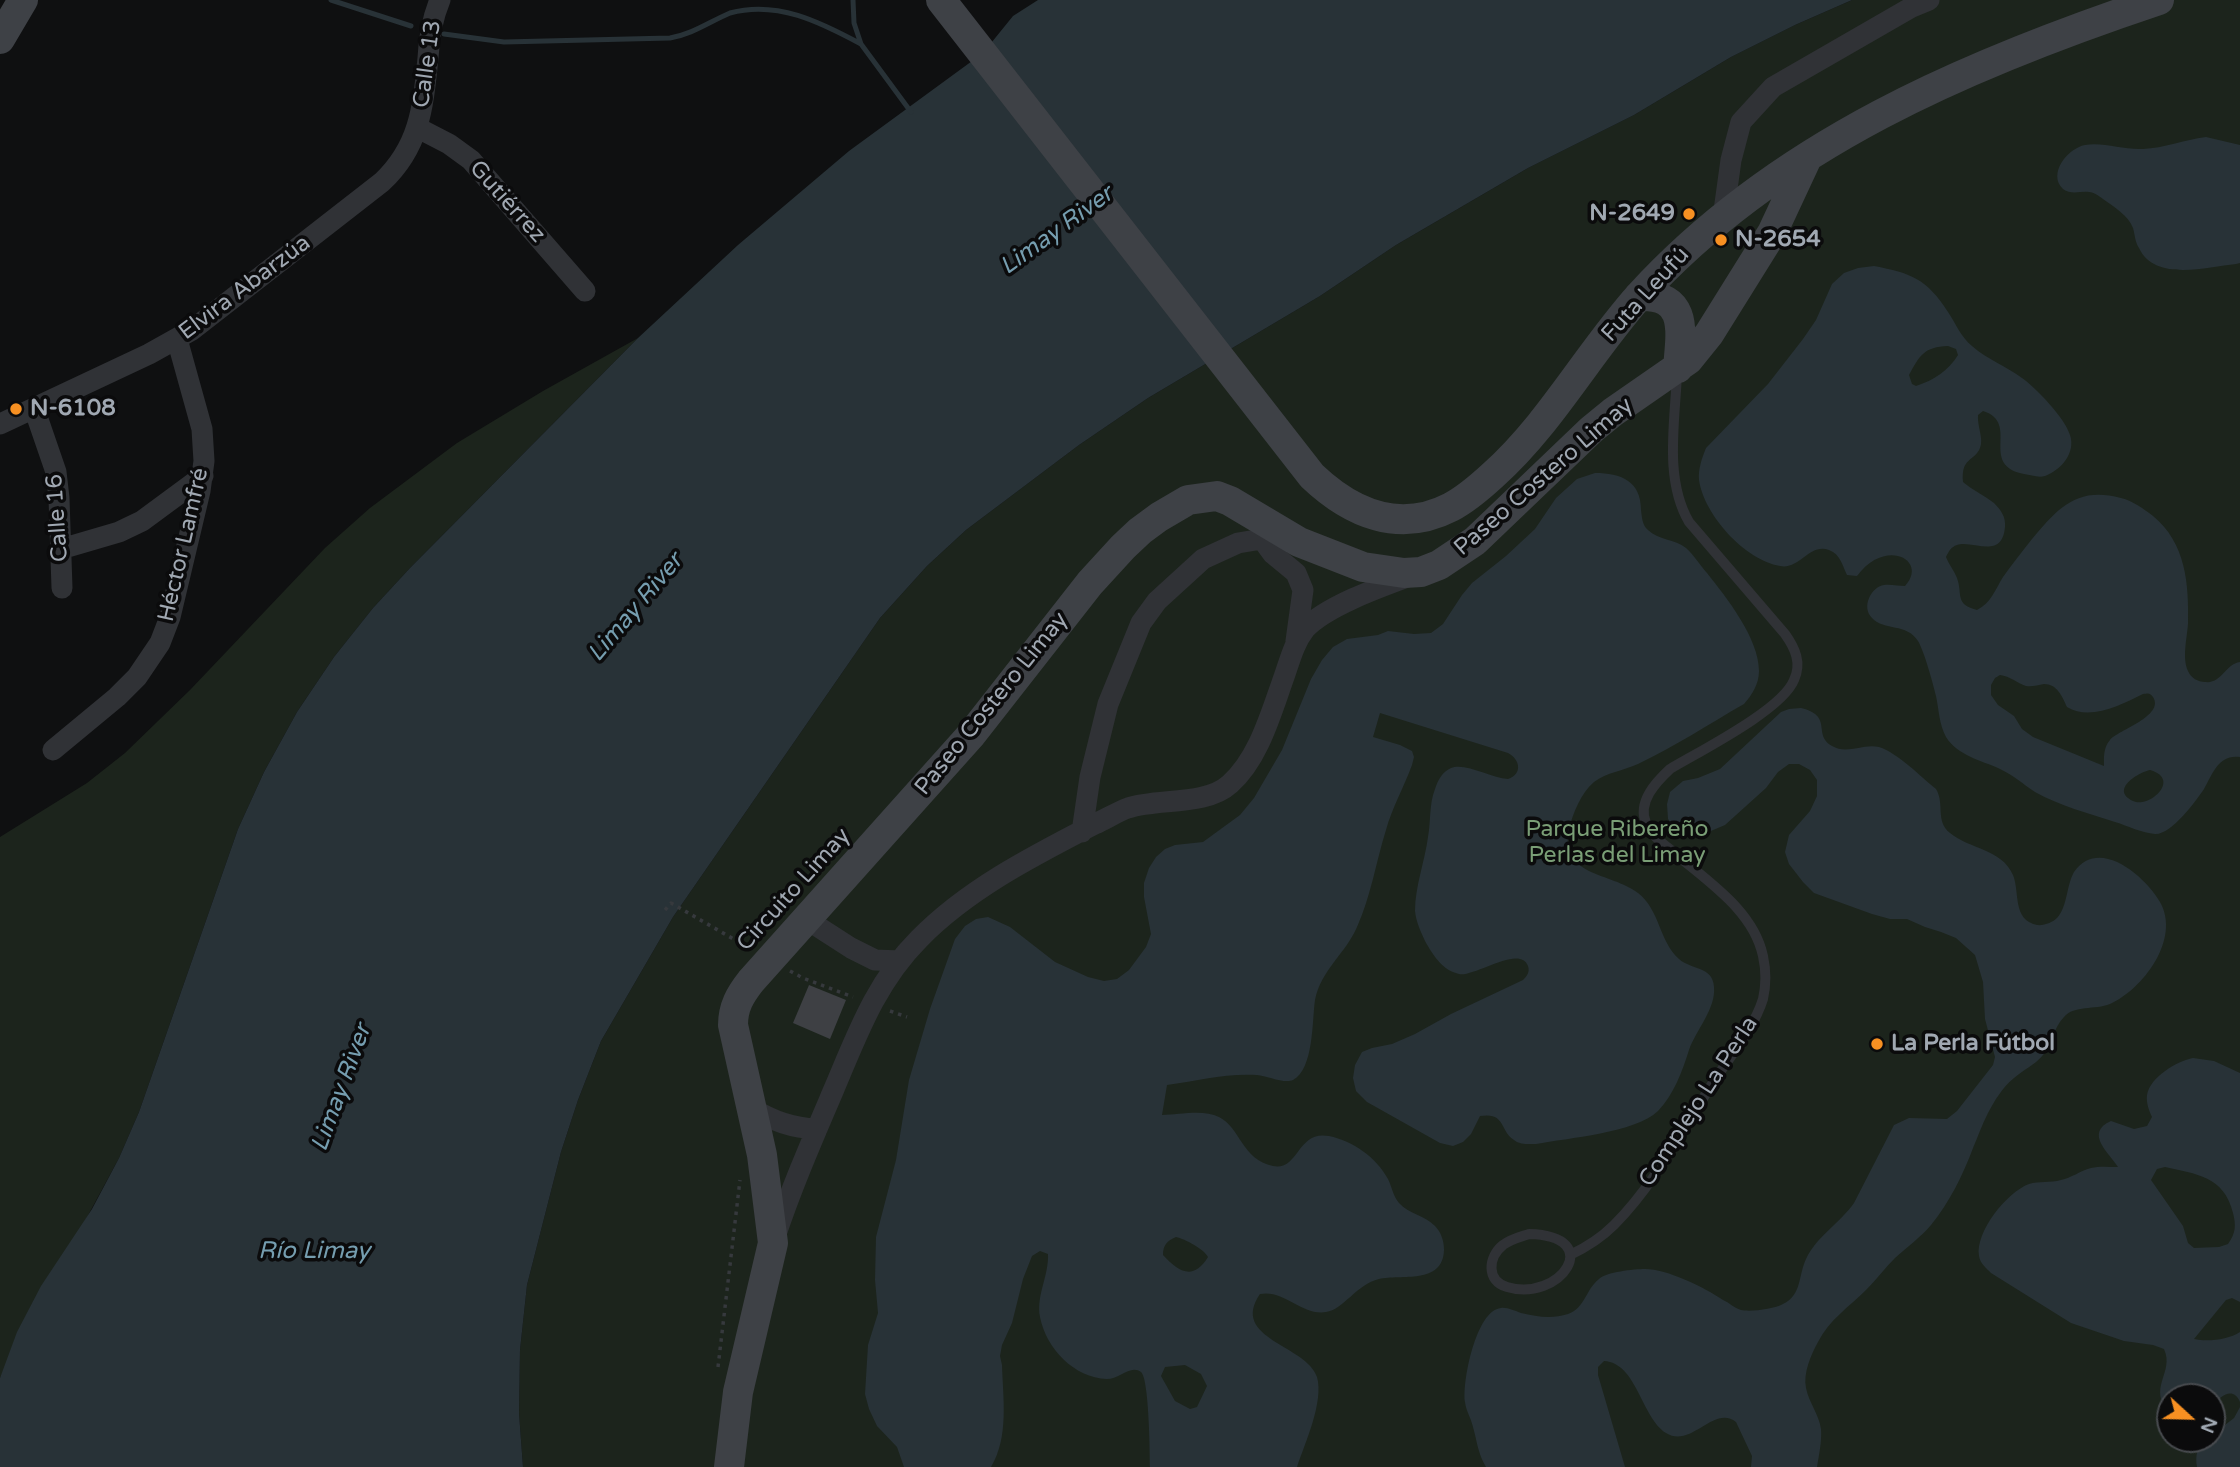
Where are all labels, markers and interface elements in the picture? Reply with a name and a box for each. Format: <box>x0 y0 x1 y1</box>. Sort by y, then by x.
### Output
street label: Calle 13 <box>408 18 448 110</box>
street label: Gutiérrez <box>463 155 551 249</box>
water label: Limay River <box>995 180 1119 282</box>
place label: N-2649 <box>1589 200 1675 228</box>
marker: N-2649 <box>1681 206 1697 222</box>
place label: N-2654 <box>1735 226 1821 254</box>
street label: Elvira Abarzúa <box>174 230 316 346</box>
marker: N-2654 <box>1713 232 1729 248</box>
street label: Futa Leufú <box>1596 242 1696 348</box>
street label: Paseo Costero Limay <box>1449 392 1639 562</box>
place label: N-6108 <box>30 395 116 423</box>
marker: N-6108 <box>8 401 24 417</box>
street label: Héctor Lamfré <box>153 465 215 625</box>
street label: Calle 16 <box>41 473 75 563</box>
water label: Limay River <box>582 548 690 668</box>
street label: Paseo Costero Limay <box>910 607 1074 801</box>
park label: Parque Ribereño Perlas del Limay <box>1526 816 1708 870</box>
street label: Circuito Limay <box>732 823 856 957</box>
street label: Complejo La Perla <box>1634 1012 1764 1192</box>
water label: Limay River <box>306 1021 378 1155</box>
place label: La Perla Fútbol <box>1891 1030 2055 1058</box>
marker: La Perla Fútbol <box>1869 1036 1885 1052</box>
water label: Río Limay <box>258 1238 370 1266</box>
north arrow <box>2156 1383 2226 1453</box>
text: N <box>2196 1414 2222 1436</box>

